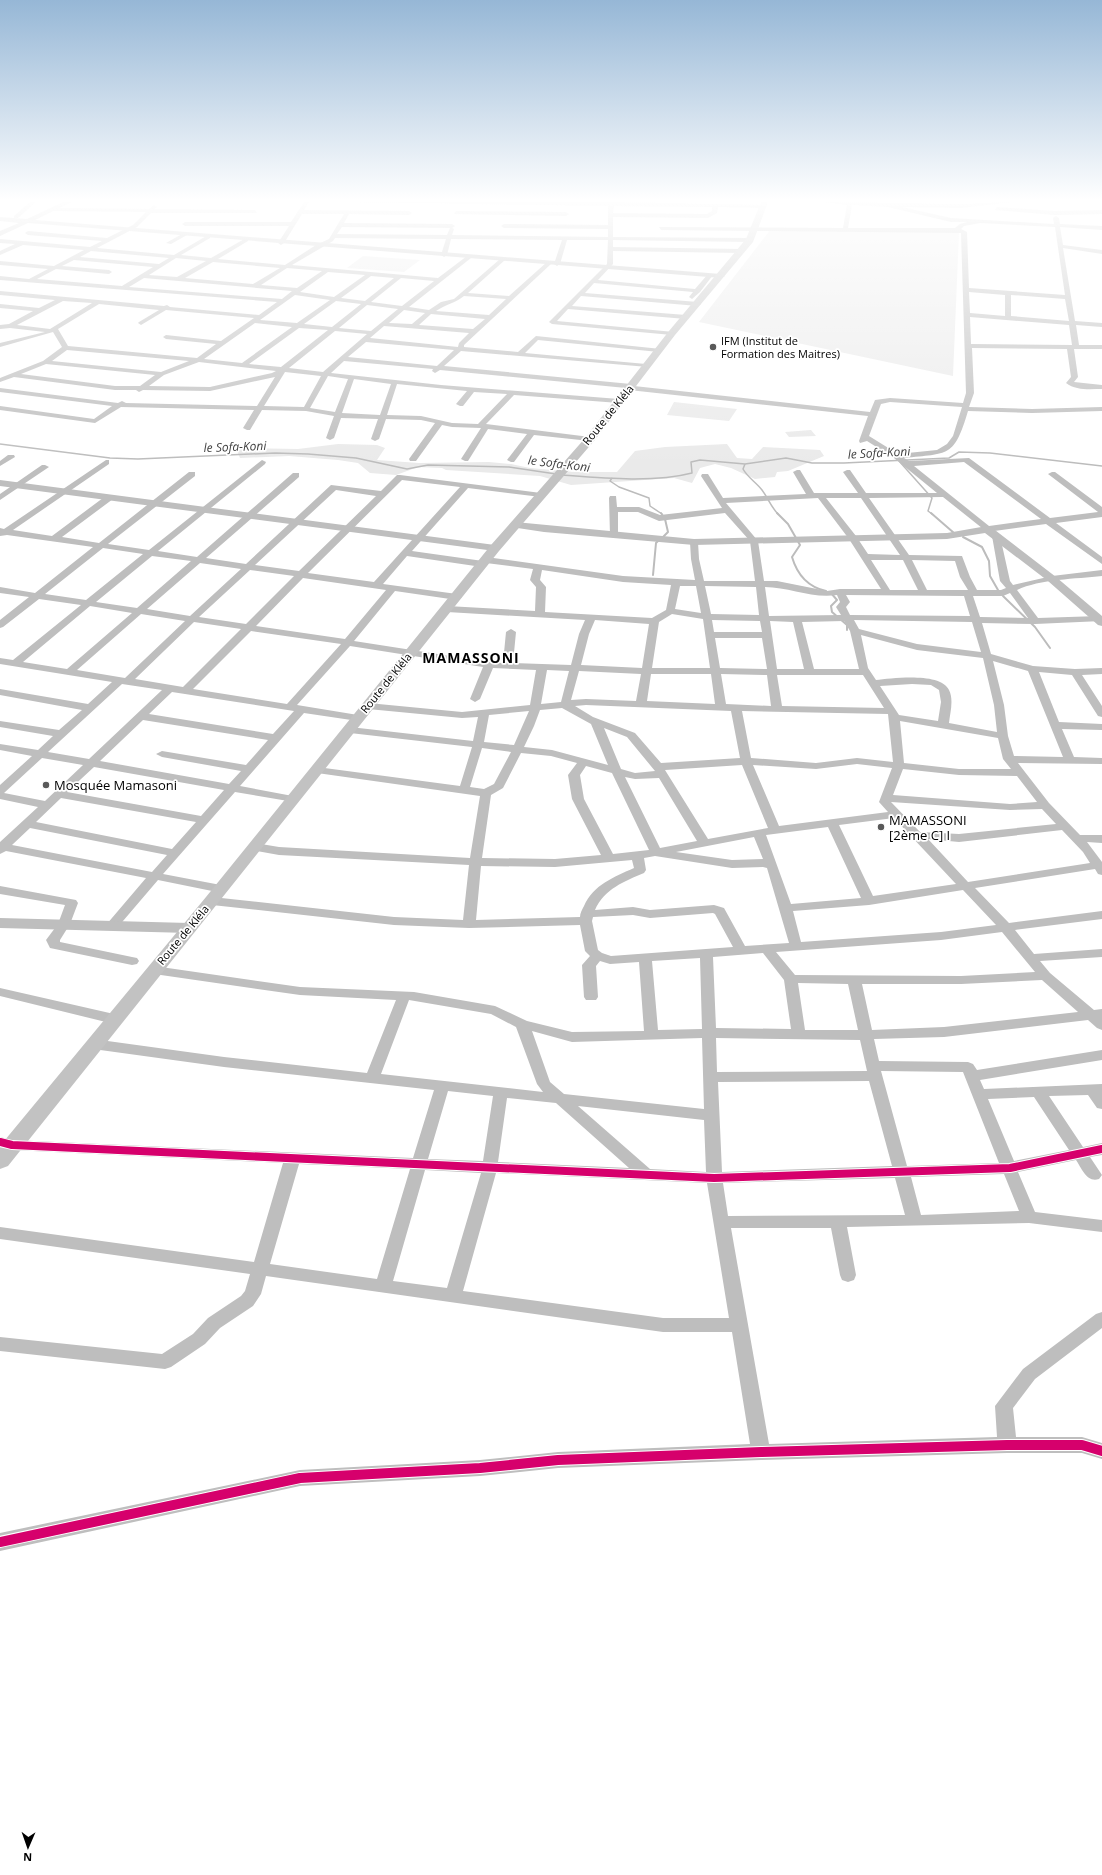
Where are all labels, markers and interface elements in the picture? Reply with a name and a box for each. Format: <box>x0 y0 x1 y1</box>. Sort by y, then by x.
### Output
place label: IFM (Institut de Formation des Maitres) <box>721 333 840 361</box>
marker: IFM (Institut de Formation des Maitres) <box>708 342 718 352</box>
street label: Route de Kléla <box>579 381 637 448</box>
water label: le Sofa-Koni <box>203 437 268 456</box>
water label: le Sofa-Koni <box>847 442 912 463</box>
water label: le Sofa-Koni <box>527 451 592 476</box>
district label: MAMASSONI <box>422 648 520 667</box>
street label: Route de Kléla <box>357 649 415 716</box>
place label: Mosquée Mamasoni <box>54 776 177 794</box>
marker: Mosquée Mamasoni <box>41 780 51 790</box>
place label: MAMASSONI [2ème C] I <box>889 811 967 844</box>
marker: MAMASSONI [2ème C] I <box>876 822 886 832</box>
street label: Route de Kléla <box>153 902 212 968</box>
north arrow <box>8 1827 48 1867</box>
text: N <box>23 1850 32 1865</box>

